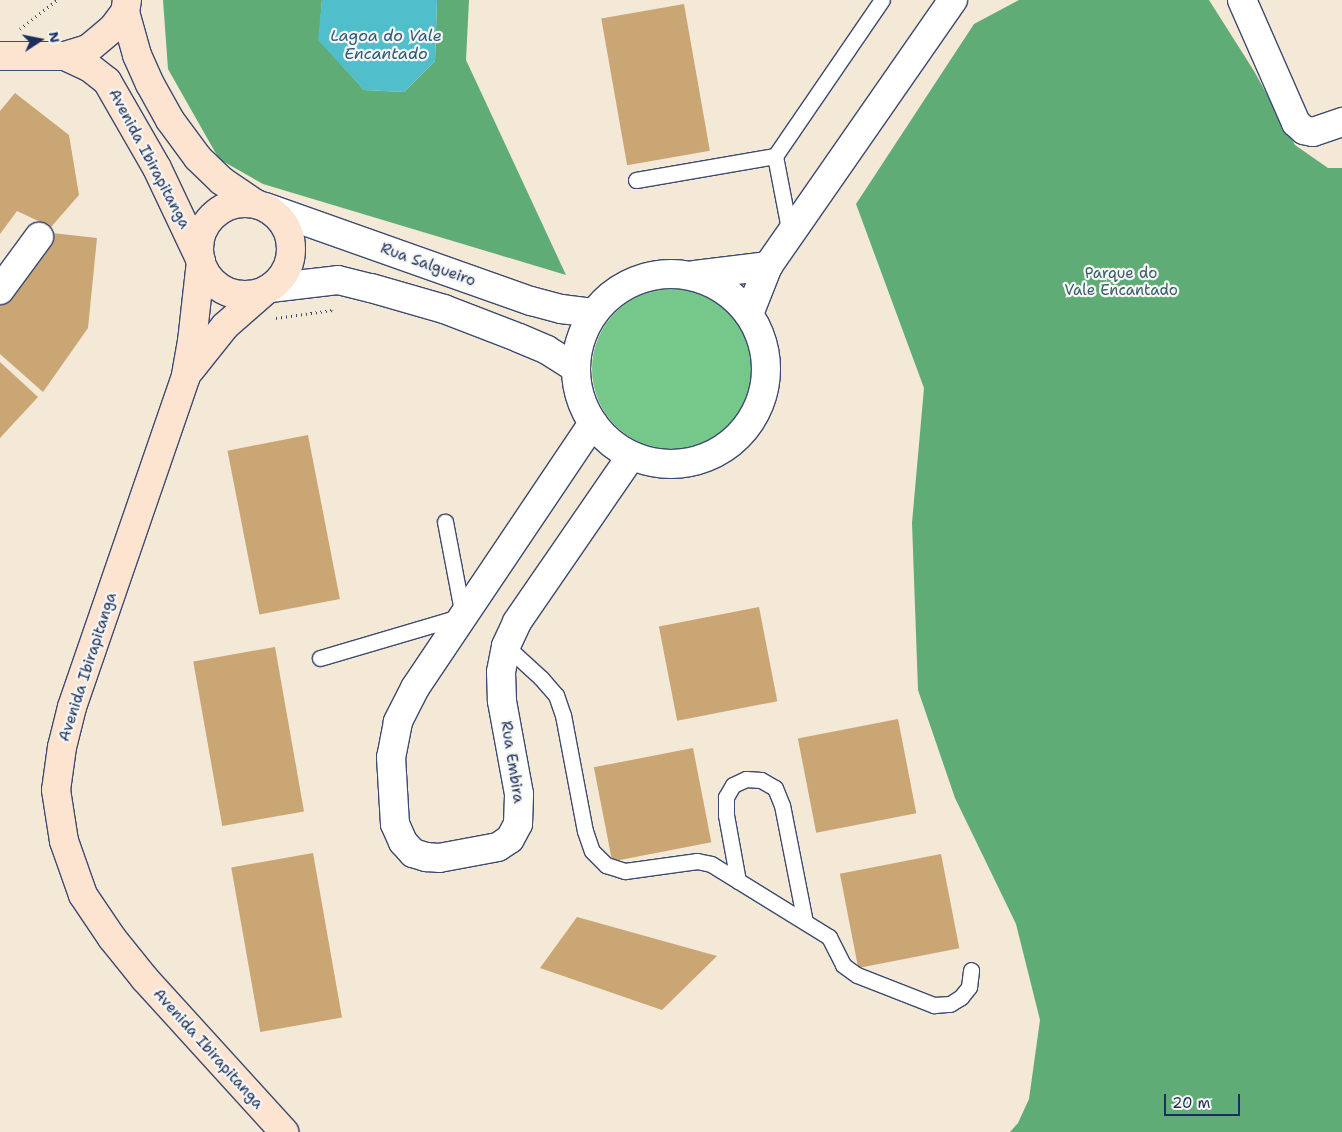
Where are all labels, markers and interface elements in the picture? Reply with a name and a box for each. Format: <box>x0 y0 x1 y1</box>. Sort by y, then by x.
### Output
north arrow <box>15 15 65 65</box>
water label: Lagoa do Vale Encantado <box>330 26 442 64</box>
text: N <box>45 30 65 44</box>
street label: Avenida Ibirapitanga <box>105 86 193 232</box>
street label: Rua Salgueiro <box>378 239 478 291</box>
park label: Parque do Vale Encantado <box>1064 264 1178 299</box>
street label: Avenida Ibirapitanga <box>55 590 121 744</box>
street label: Rua Embira <box>497 720 527 804</box>
street label: Avenida Ibirapitanga <box>149 985 267 1113</box>
scale bar <box>1167 1084 1243 1116</box>
text: 20 m <box>1172 1093 1211 1113</box>

